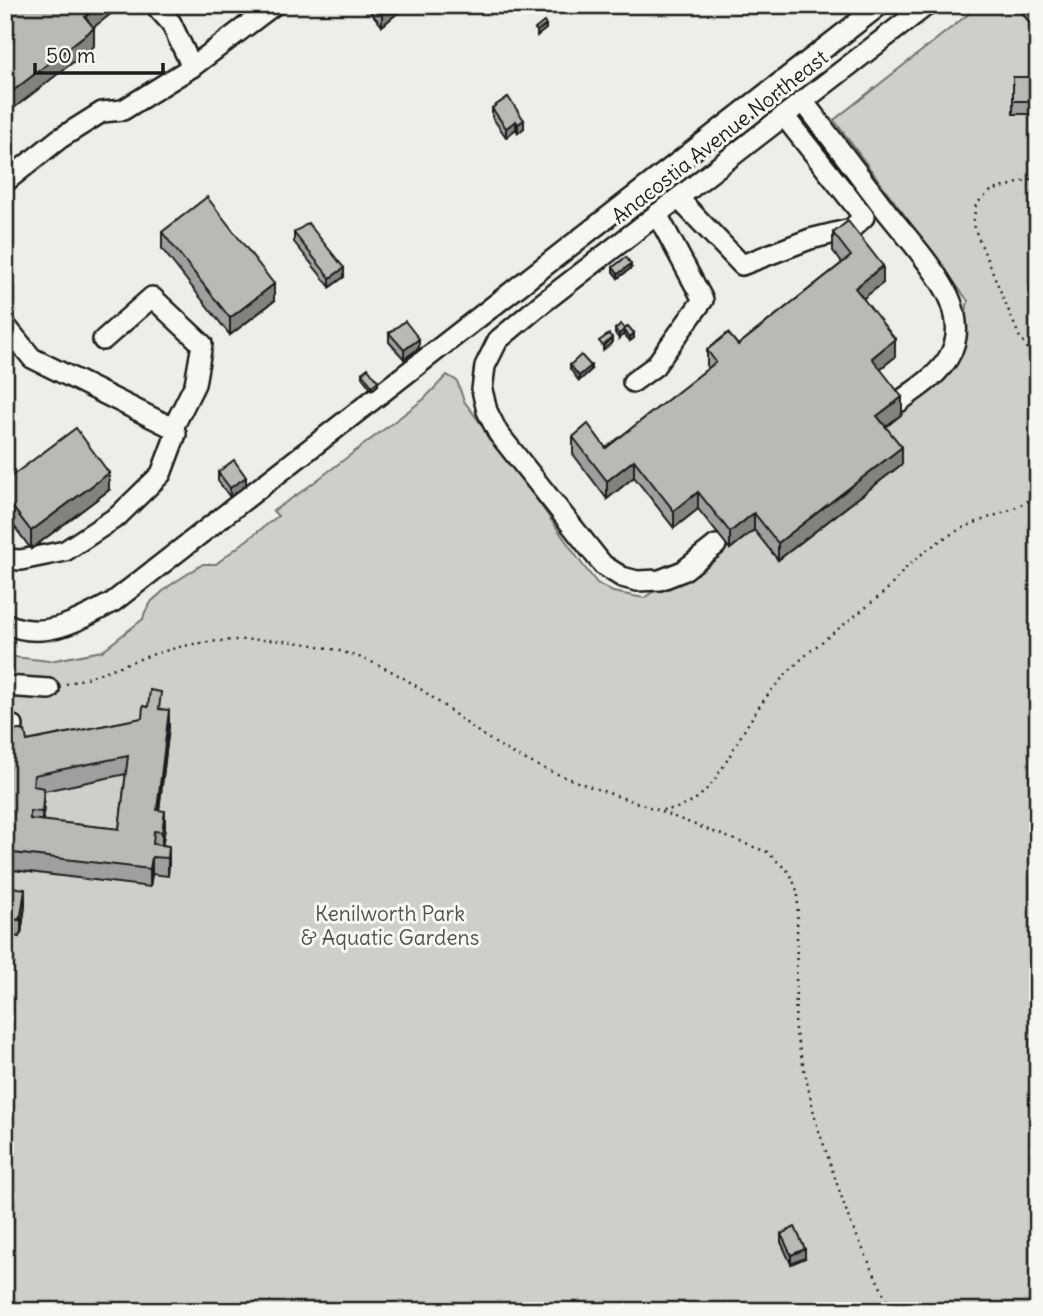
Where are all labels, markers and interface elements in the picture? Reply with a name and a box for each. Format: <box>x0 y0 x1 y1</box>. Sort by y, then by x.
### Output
scale bar <box>35 32 163 76</box>
text: 50 m <box>46 42 95 69</box>
street label: Anacostia Avenue Northeast <box>606 44 833 230</box>
park label: Kenilworth Park & Aquatic Gardens <box>301 900 479 951</box>

